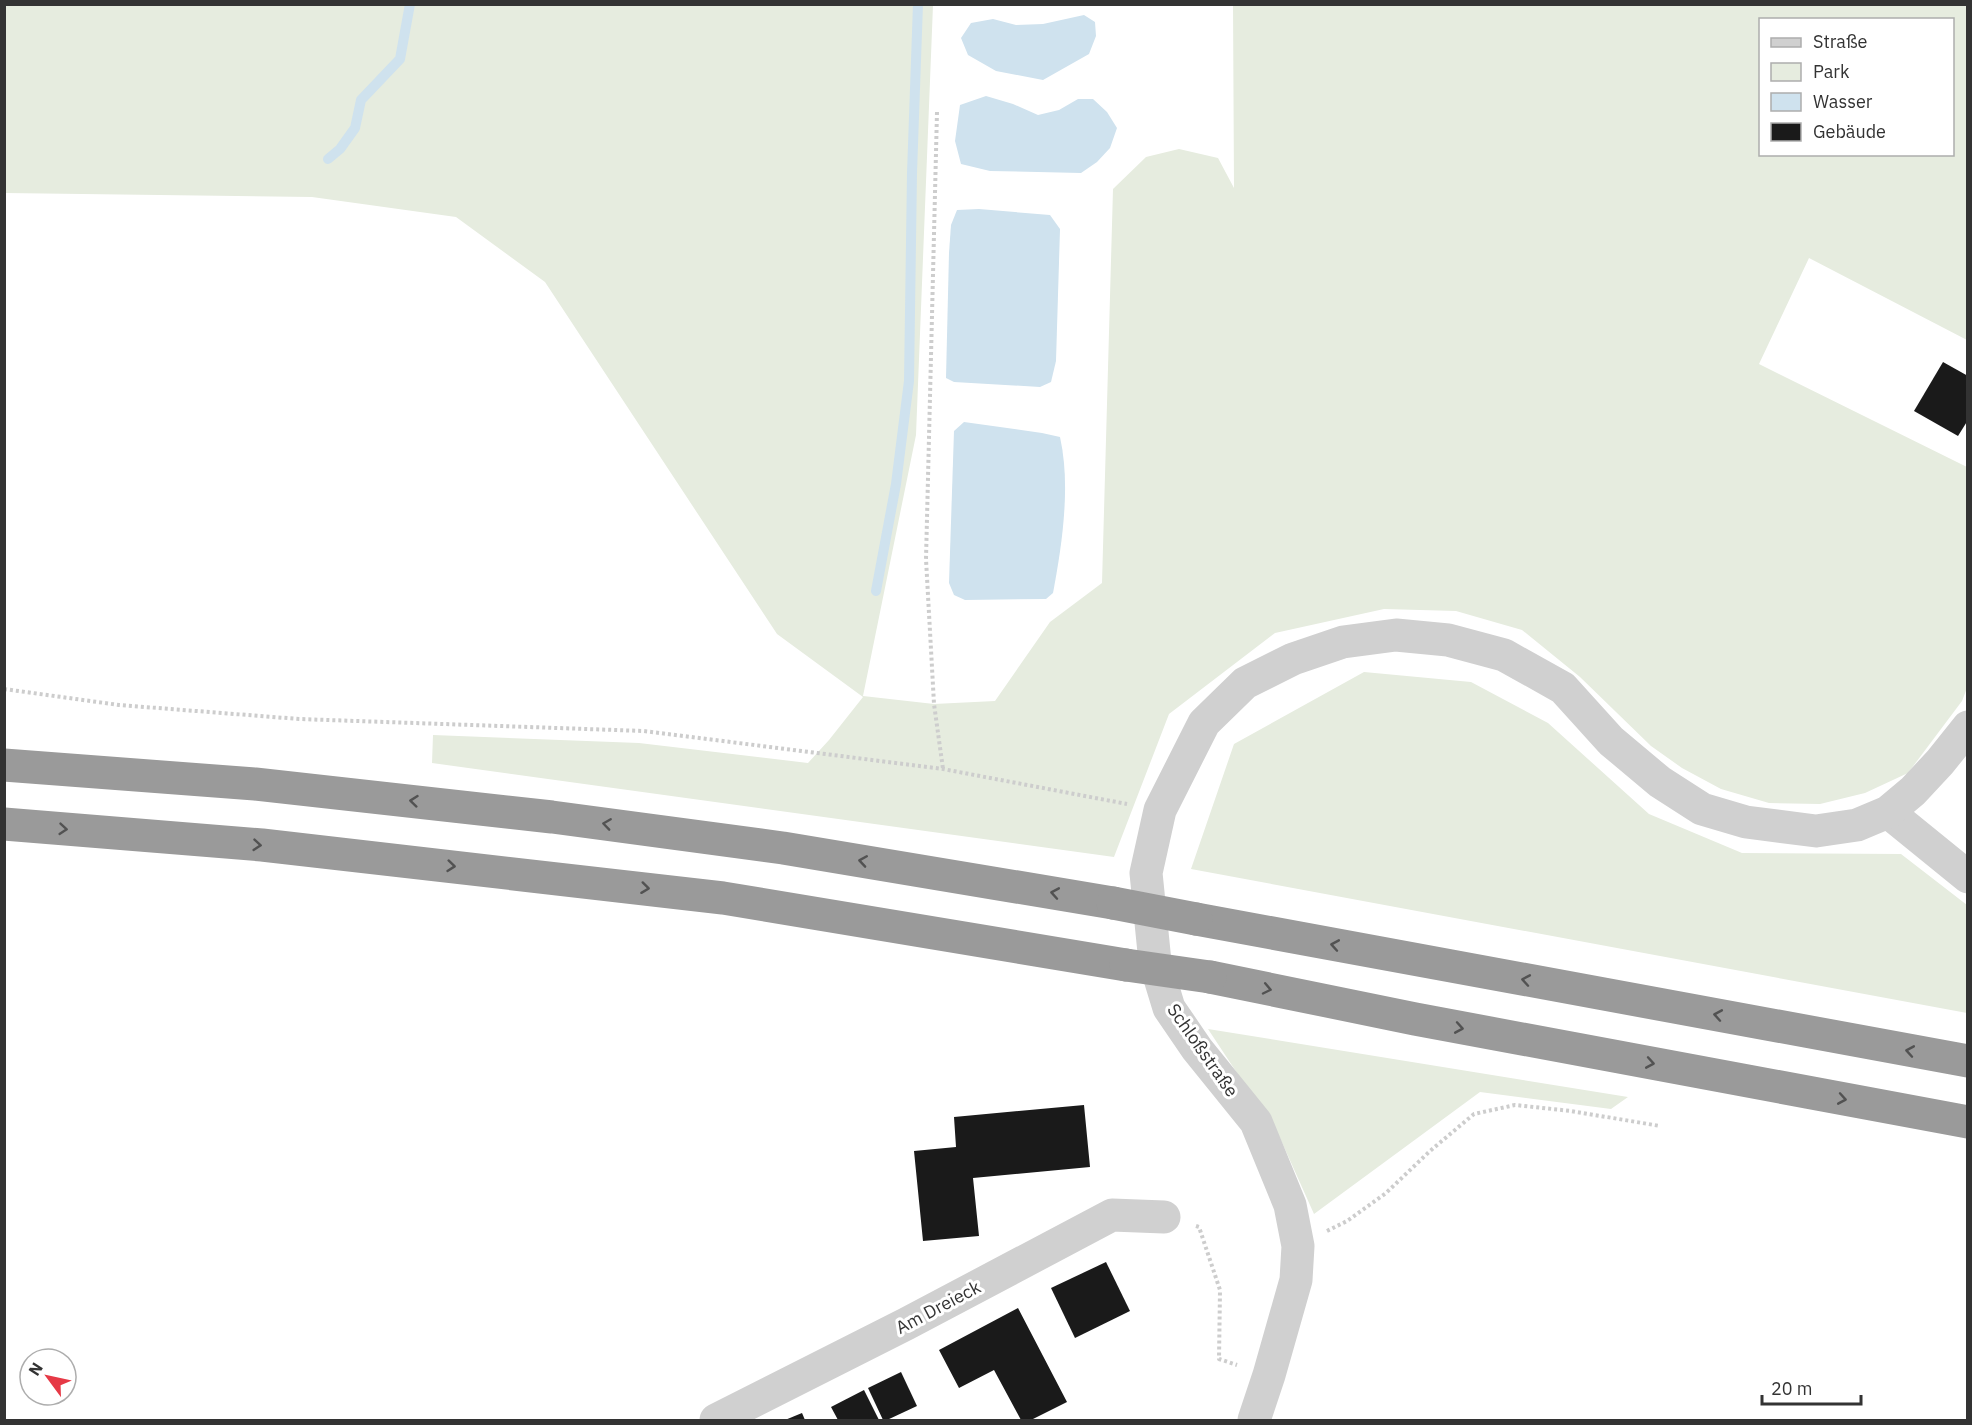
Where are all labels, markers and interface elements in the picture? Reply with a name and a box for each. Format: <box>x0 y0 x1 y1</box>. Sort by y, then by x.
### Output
legend <box>1759 18 1954 156</box>
text: Straße <box>1813 30 1867 53</box>
text: Park <box>1813 60 1850 83</box>
text: Wasser <box>1813 90 1873 113</box>
text: Gebäude <box>1813 120 1886 143</box>
one-way arrow <box>409 796 418 808</box>
one-way arrow <box>603 819 612 831</box>
one-way arrow <box>58 822 67 835</box>
one-way arrow <box>253 838 262 851</box>
one-way arrow <box>858 855 868 868</box>
one-way arrow <box>446 859 456 872</box>
one-way arrow <box>640 881 649 894</box>
one-way arrow <box>1050 887 1060 899</box>
one-way arrow <box>1330 939 1340 952</box>
one-way arrow <box>1522 974 1532 987</box>
one-way arrow <box>1262 982 1272 995</box>
street label: Schloßstraße <box>1162 999 1244 1101</box>
one-way arrow <box>1714 1009 1724 1022</box>
one-way arrow <box>1453 1021 1463 1034</box>
one-way arrow <box>1905 1045 1915 1058</box>
one-way arrow <box>1645 1056 1655 1069</box>
one-way arrow <box>1837 1092 1847 1104</box>
street label: Am Dreieck <box>892 1275 985 1339</box>
north arrow <box>18 1347 78 1407</box>
text: N <box>24 1359 47 1379</box>
scale bar <box>1762 1368 1861 1406</box>
text: 20 m <box>1771 1377 1813 1400</box>

